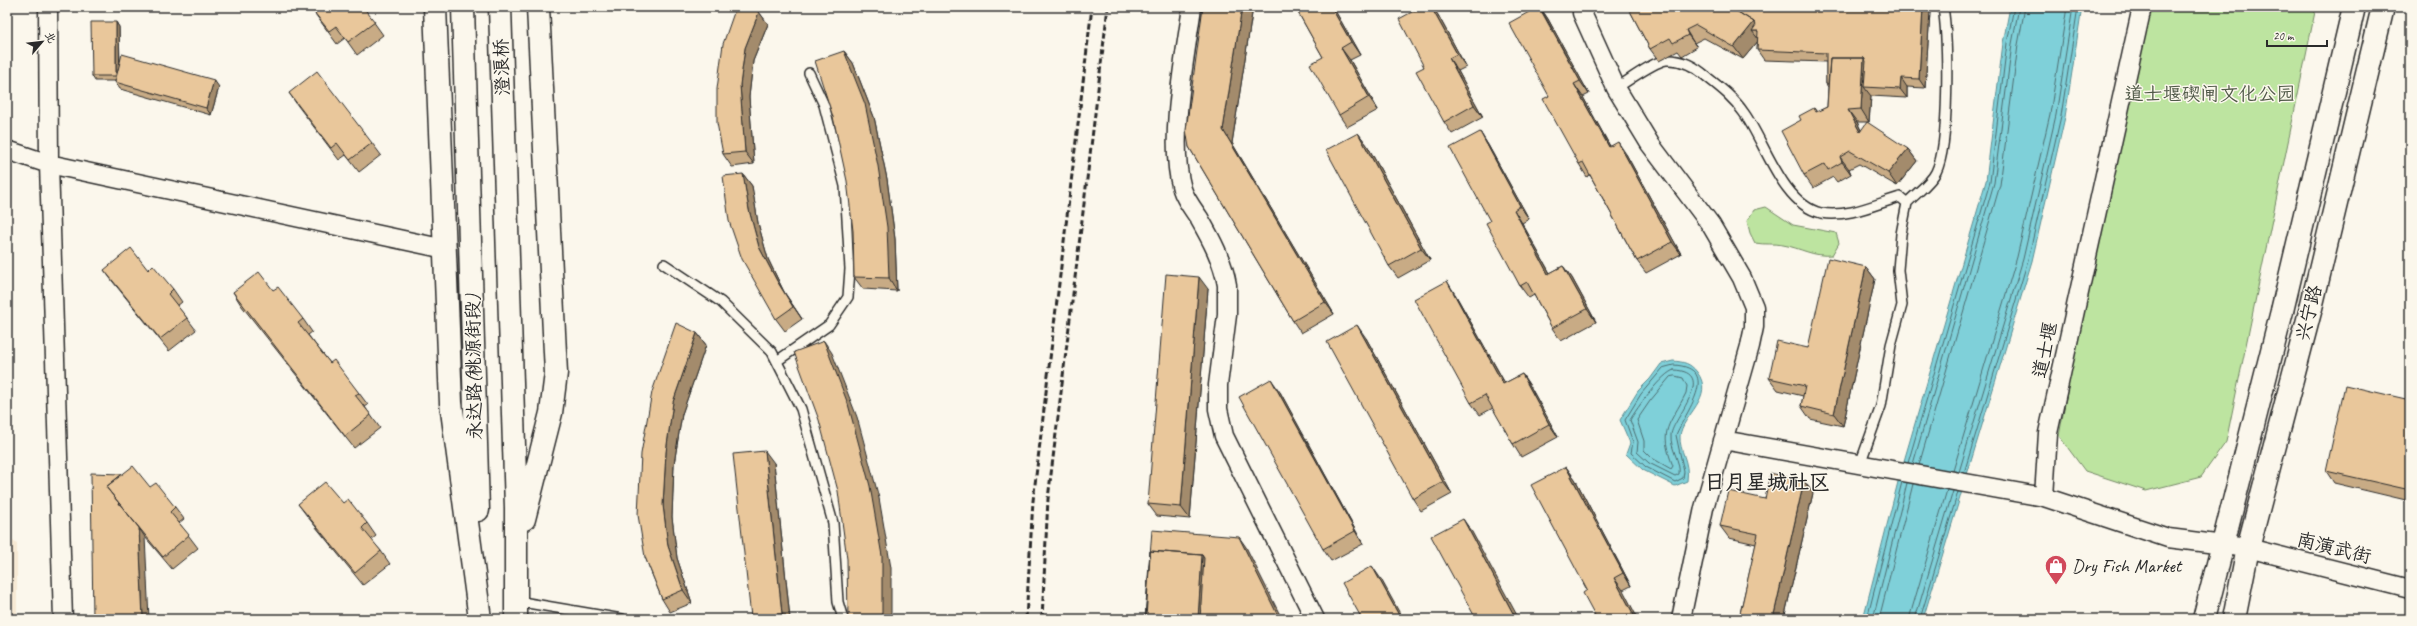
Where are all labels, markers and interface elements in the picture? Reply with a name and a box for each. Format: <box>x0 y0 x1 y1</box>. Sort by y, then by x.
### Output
north arrow <box>22 22 62 62</box>
scale bar <box>2267 22 2327 48</box>
text: 20 m <box>2273 28 2295 44</box>
text: 北 <box>42 29 60 45</box>
street label: 澄浪桥 <box>489 38 515 96</box>
park label: 道士堰碶闸文化公园 <box>2124 82 2296 106</box>
street label: 兴宁路 <box>2290 282 2328 344</box>
street label: 永达路(桃源街段) <box>461 292 487 440</box>
street label: 道士堰 <box>2027 320 2063 380</box>
district label: 日月星城社区 <box>1704 469 1830 495</box>
street label: 南演武街 <box>2294 527 2374 569</box>
shop icon: Dry Fish Market <box>2043 553 2069 586</box>
place label: Dry Fish Market <box>2072 554 2183 578</box>

